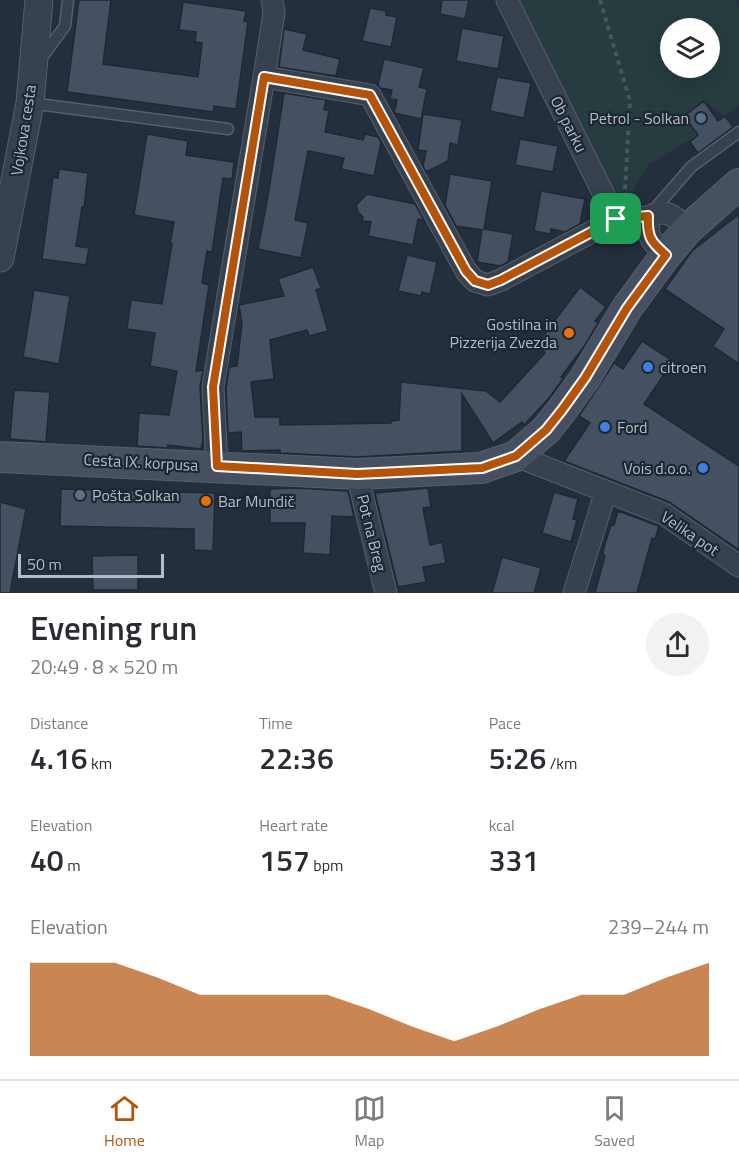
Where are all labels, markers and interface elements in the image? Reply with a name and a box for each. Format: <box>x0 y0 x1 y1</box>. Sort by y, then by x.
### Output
map controls <box>660 18 720 78</box>
button: layers <box>660 18 720 78</box>
street label: Vojkova cesta <box>4 83 42 177</box>
street label: Ob parku <box>545 92 593 156</box>
place label: Petrol - Solkan <box>589 106 689 130</box>
marker: Petrol - Solkan <box>694 111 708 125</box>
pin <box>590 193 641 244</box>
icon: arrive <box>599 202 632 235</box>
place label: Gostilna in Pizzerija Zvezda <box>450 312 557 354</box>
marker: Gostilna in Pizzerija Zvezda <box>562 326 576 340</box>
place label: citroen <box>660 355 707 379</box>
marker: citroen <box>641 360 655 374</box>
place label: Ford <box>617 415 647 439</box>
marker: Ford <box>598 420 612 434</box>
street label: Cesta IX. korpusa <box>83 447 199 477</box>
place label: Vois d.o.o. <box>624 456 691 480</box>
marker: Vois d.o.o. <box>696 461 710 475</box>
place label: Pošta Solkan <box>92 483 180 507</box>
marker: Pošta Solkan <box>73 488 87 502</box>
place label: Bar Mundič <box>218 489 294 513</box>
street label: Pot na Breg <box>351 492 393 574</box>
marker: Bar Mundič <box>199 494 213 508</box>
street label: Velika pot <box>656 505 724 562</box>
scale bar <box>18 551 164 578</box>
text: 50 m <box>27 552 62 576</box>
text: Evening run <box>30 603 197 653</box>
button: share <box>646 613 709 676</box>
text: 20:49 · 8 × 520 m <box>30 651 178 682</box>
text: Distance <box>30 711 88 735</box>
text: Time <box>259 711 293 735</box>
text: Pace <box>489 711 521 735</box>
text: 4.16 <box>30 735 88 781</box>
text: 22:36 <box>259 735 334 781</box>
text: 5:26 <box>489 735 546 781</box>
text: km <box>88 751 112 775</box>
text: /km <box>546 751 577 775</box>
text: Elevation <box>30 813 92 837</box>
text: Heart rate <box>259 813 328 837</box>
text: kcal <box>489 813 515 837</box>
text: 40 <box>30 837 64 883</box>
text: 157 <box>259 837 310 883</box>
text: 331 <box>489 837 539 883</box>
text: m <box>64 853 81 877</box>
text: bpm <box>310 853 343 877</box>
text: Elevation <box>30 911 108 942</box>
text: 239–244 m <box>608 911 709 942</box>
tab: Home <box>104 1092 145 1152</box>
tab: Map <box>353 1092 386 1152</box>
tab: Saved <box>594 1092 635 1152</box>

